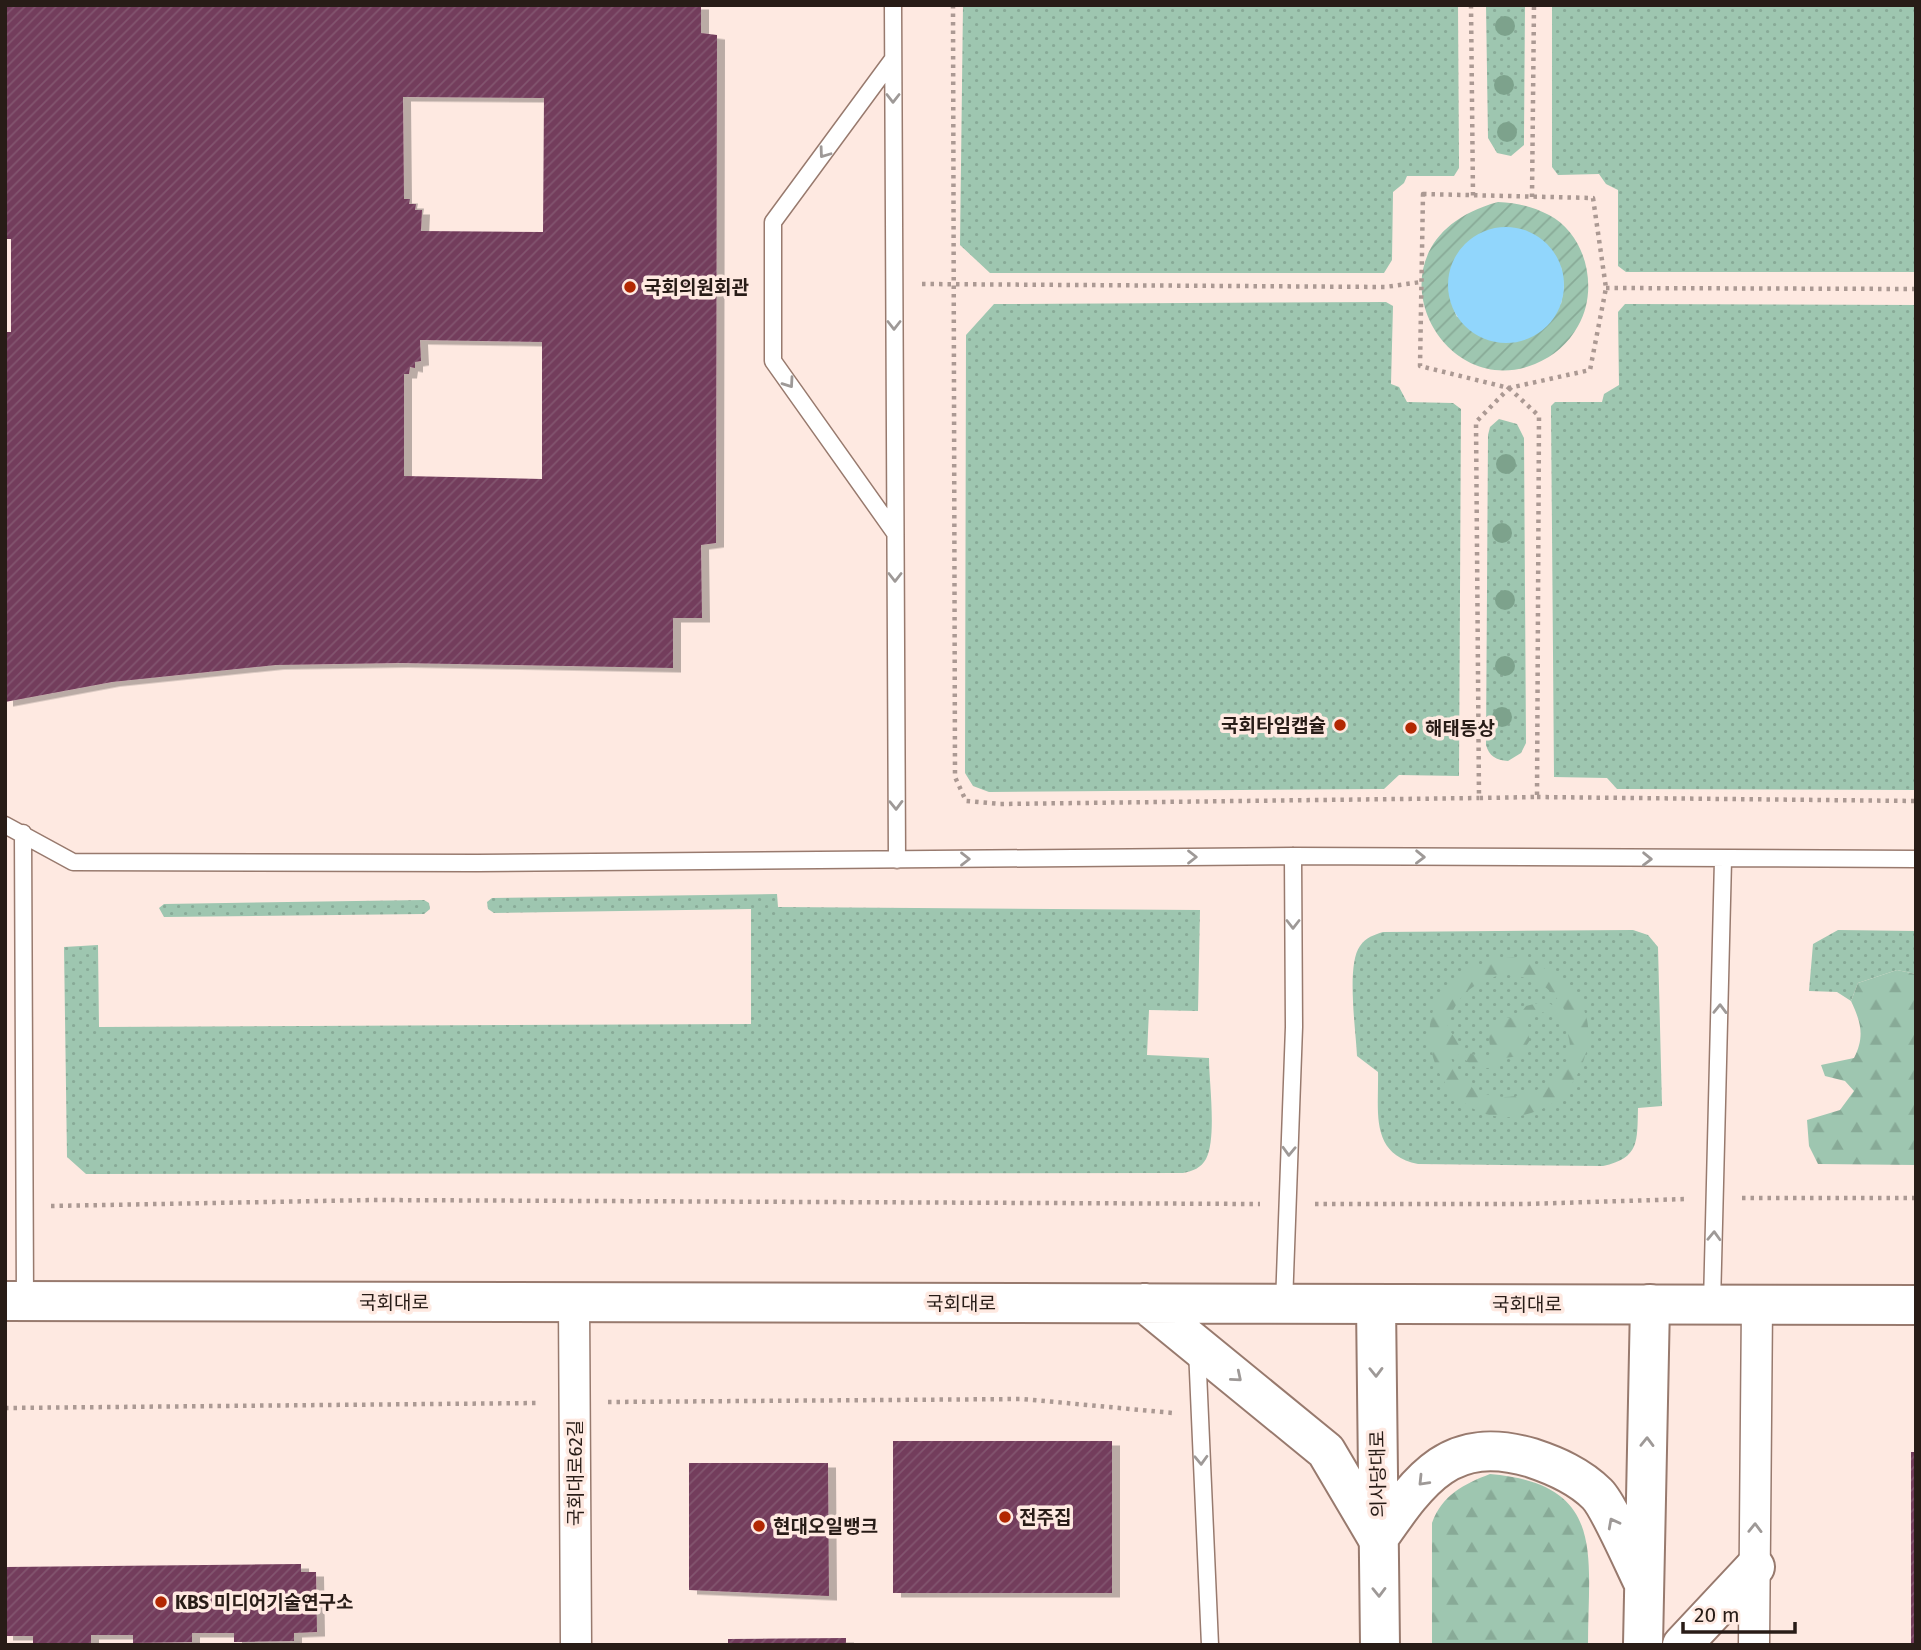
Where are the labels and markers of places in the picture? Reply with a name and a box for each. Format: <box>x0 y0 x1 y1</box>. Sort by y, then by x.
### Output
place label: 국회의원회관 <box>644 276 749 299</box>
marker: 국회의원회관 <box>622 279 638 295</box>
place label: 국회타임캡슐 <box>1221 714 1326 737</box>
marker: 국회타임캡슐 <box>1332 717 1348 733</box>
place label: 해태동상 <box>1425 717 1495 740</box>
marker: 해태동상 <box>1403 720 1419 736</box>
place label: 전주집 <box>1019 1506 1071 1529</box>
marker: 전주집 <box>997 1509 1013 1525</box>
place label: 현대오일뱅크 <box>773 1515 878 1538</box>
marker: 현대오일뱅크 <box>751 1518 767 1534</box>
place label: KBS 미디어기술연구소 <box>175 1591 354 1614</box>
marker: KBS 미디어기술연구소 <box>153 1594 169 1610</box>

